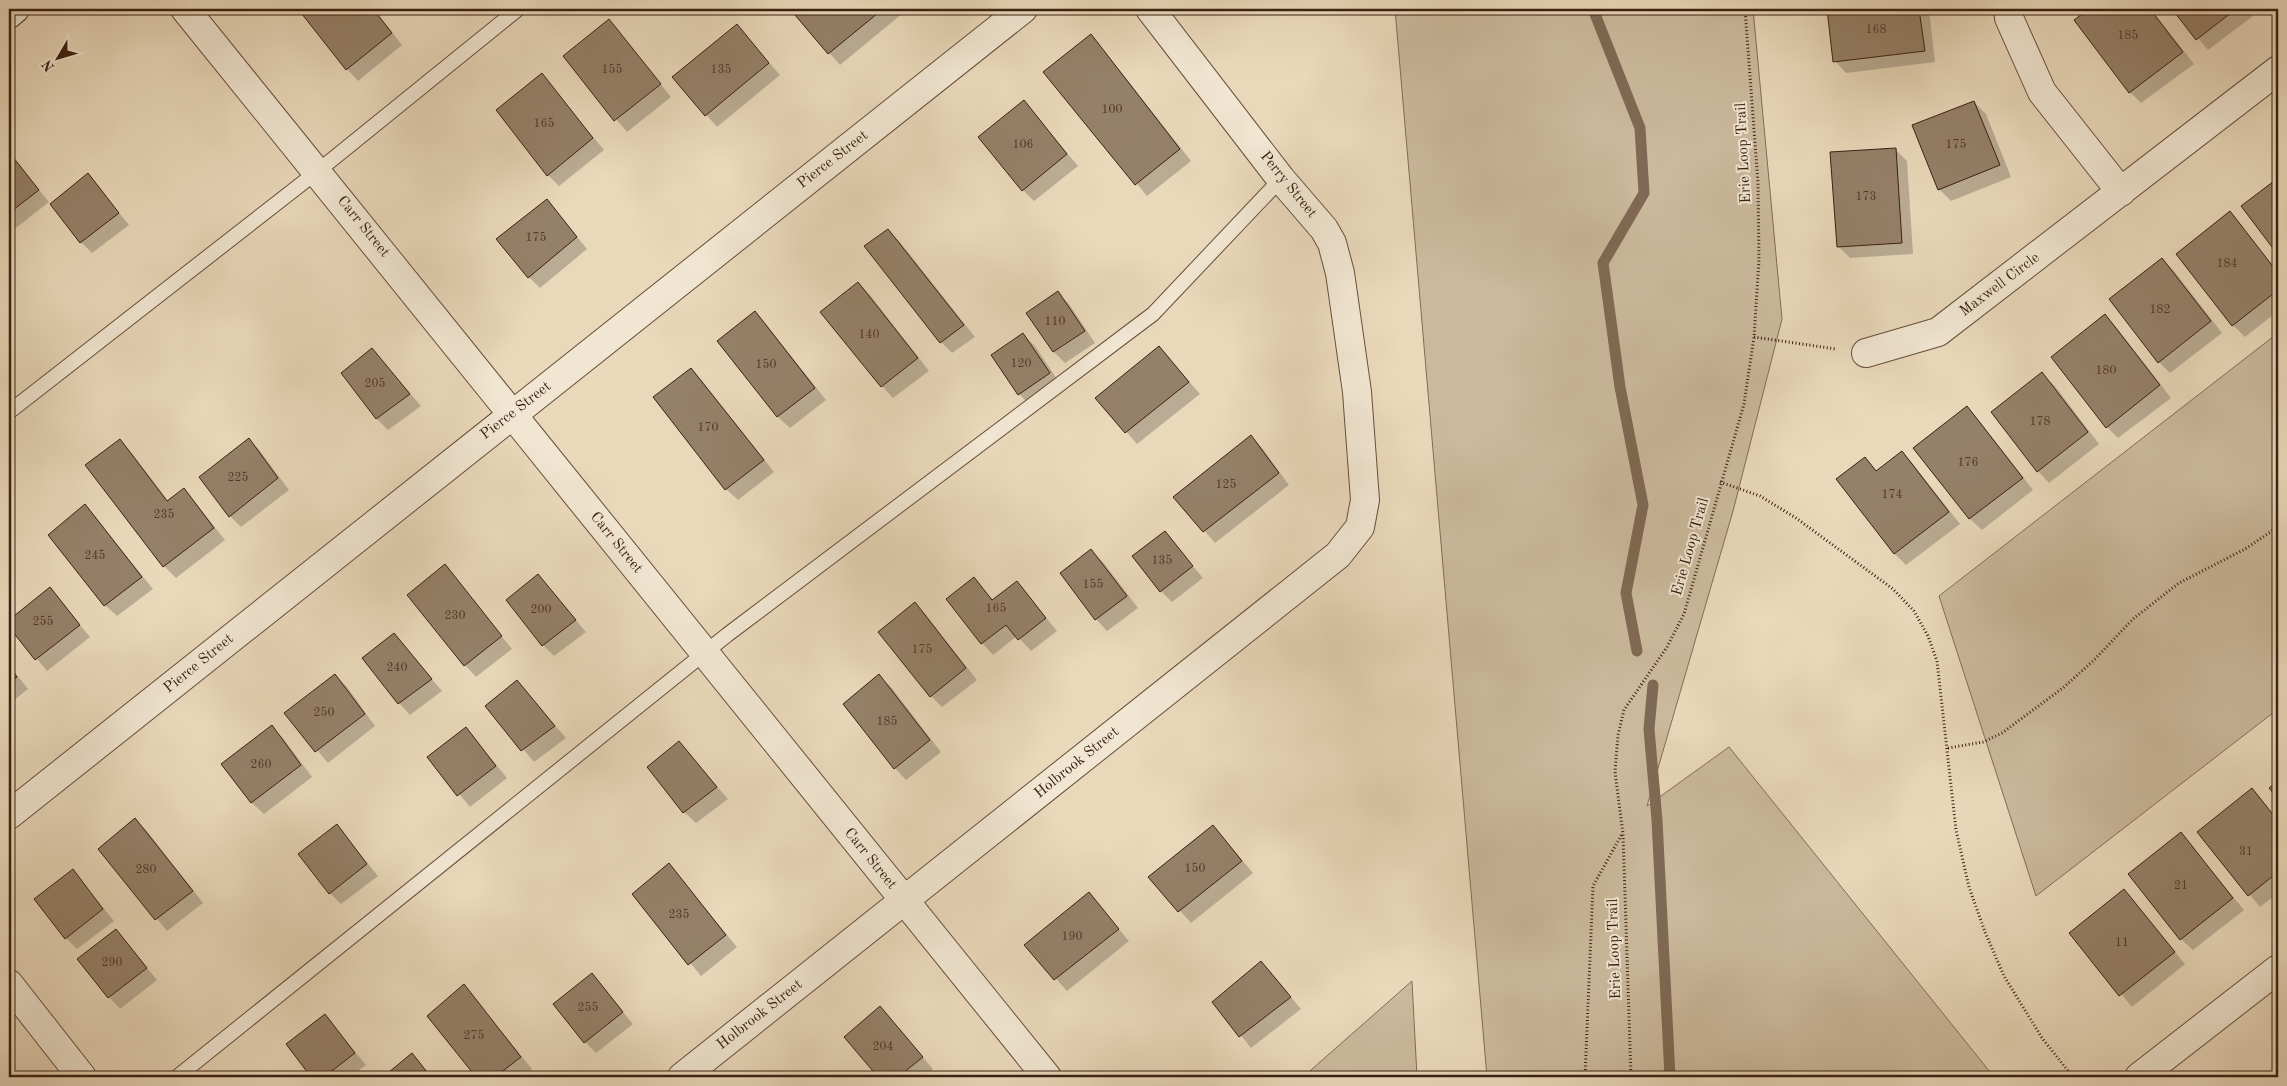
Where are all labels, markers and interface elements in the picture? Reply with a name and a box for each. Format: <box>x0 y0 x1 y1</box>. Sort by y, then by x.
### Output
house number: 168 <box>1866 24 1886 36</box>
house number: 185 <box>2118 29 2138 42</box>
north arrow <box>32 32 82 82</box>
text: N <box>40 57 57 74</box>
house number: 155 <box>602 63 622 76</box>
house number: 135 <box>711 63 731 76</box>
street label: Erie Loop Trail <box>1734 102 1754 204</box>
house number: 100 <box>1102 104 1122 116</box>
house number: 165 <box>534 117 554 130</box>
street label: Pierce Street <box>795 128 871 192</box>
house number: 175 <box>1946 138 1966 151</box>
house number: 106 <box>1013 139 1033 151</box>
street label: Perry Street <box>1257 149 1319 221</box>
house number: 173 <box>1856 191 1876 203</box>
street label: Carr Street <box>334 194 392 260</box>
house number: 175 <box>526 231 546 244</box>
street label: Maxwell Circle <box>1957 250 2043 320</box>
house number: 184 <box>2217 258 2237 270</box>
house number: 182 <box>2150 304 2170 316</box>
house number: 110 <box>1045 316 1065 328</box>
house number: 140 <box>859 329 879 341</box>
house number: 150 <box>756 358 776 371</box>
house number: 120 <box>1011 358 1031 370</box>
house number: 180 <box>2096 365 2116 377</box>
house number: 205 <box>365 377 385 390</box>
street label: Pierce Street <box>478 379 554 443</box>
house number: 178 <box>2030 416 2050 428</box>
house number: 170 <box>698 422 718 434</box>
house number: 176 <box>1958 457 1978 469</box>
house number: 225 <box>228 471 248 484</box>
house number: 125 <box>1216 478 1236 491</box>
house number: 174 <box>1882 489 1902 501</box>
street label: Erie Loop Trail <box>1670 496 1712 598</box>
house number: 235 <box>154 508 174 521</box>
street label: Carr Street <box>587 510 645 576</box>
house number: 245 <box>85 549 105 562</box>
house number: 135 <box>1152 554 1172 567</box>
house number: 155 <box>1083 578 1103 591</box>
house number: 165 <box>986 602 1006 615</box>
house number: 200 <box>531 604 551 616</box>
house number: 230 <box>445 610 465 622</box>
house number: 255 <box>33 615 53 628</box>
street label: Pierce Street <box>161 632 237 696</box>
house number: 175 <box>912 643 932 656</box>
house number: 240 <box>387 662 407 674</box>
house number: 250 <box>314 706 334 719</box>
house number: 185 <box>877 715 897 728</box>
street label: Holbrook Street <box>1032 725 1122 801</box>
house number: 260 <box>251 759 271 771</box>
street label: Carr Street <box>841 826 899 892</box>
house number: 31 <box>2239 846 2253 858</box>
house number: 150 <box>1185 862 1205 875</box>
house number: 280 <box>136 864 156 876</box>
house number: 21 <box>2174 880 2188 892</box>
street label: Erie Loop Trail <box>1606 898 1624 1000</box>
house number: 235 <box>669 908 689 921</box>
house number: 190 <box>1062 931 1082 943</box>
house number: 11 <box>2115 937 2129 949</box>
house number: 290 <box>102 957 122 969</box>
street label: Holbrook Street <box>714 977 806 1053</box>
house number: 255 <box>578 1001 598 1014</box>
house number: 275 <box>464 1029 484 1042</box>
house number: 204 <box>873 1041 893 1053</box>

